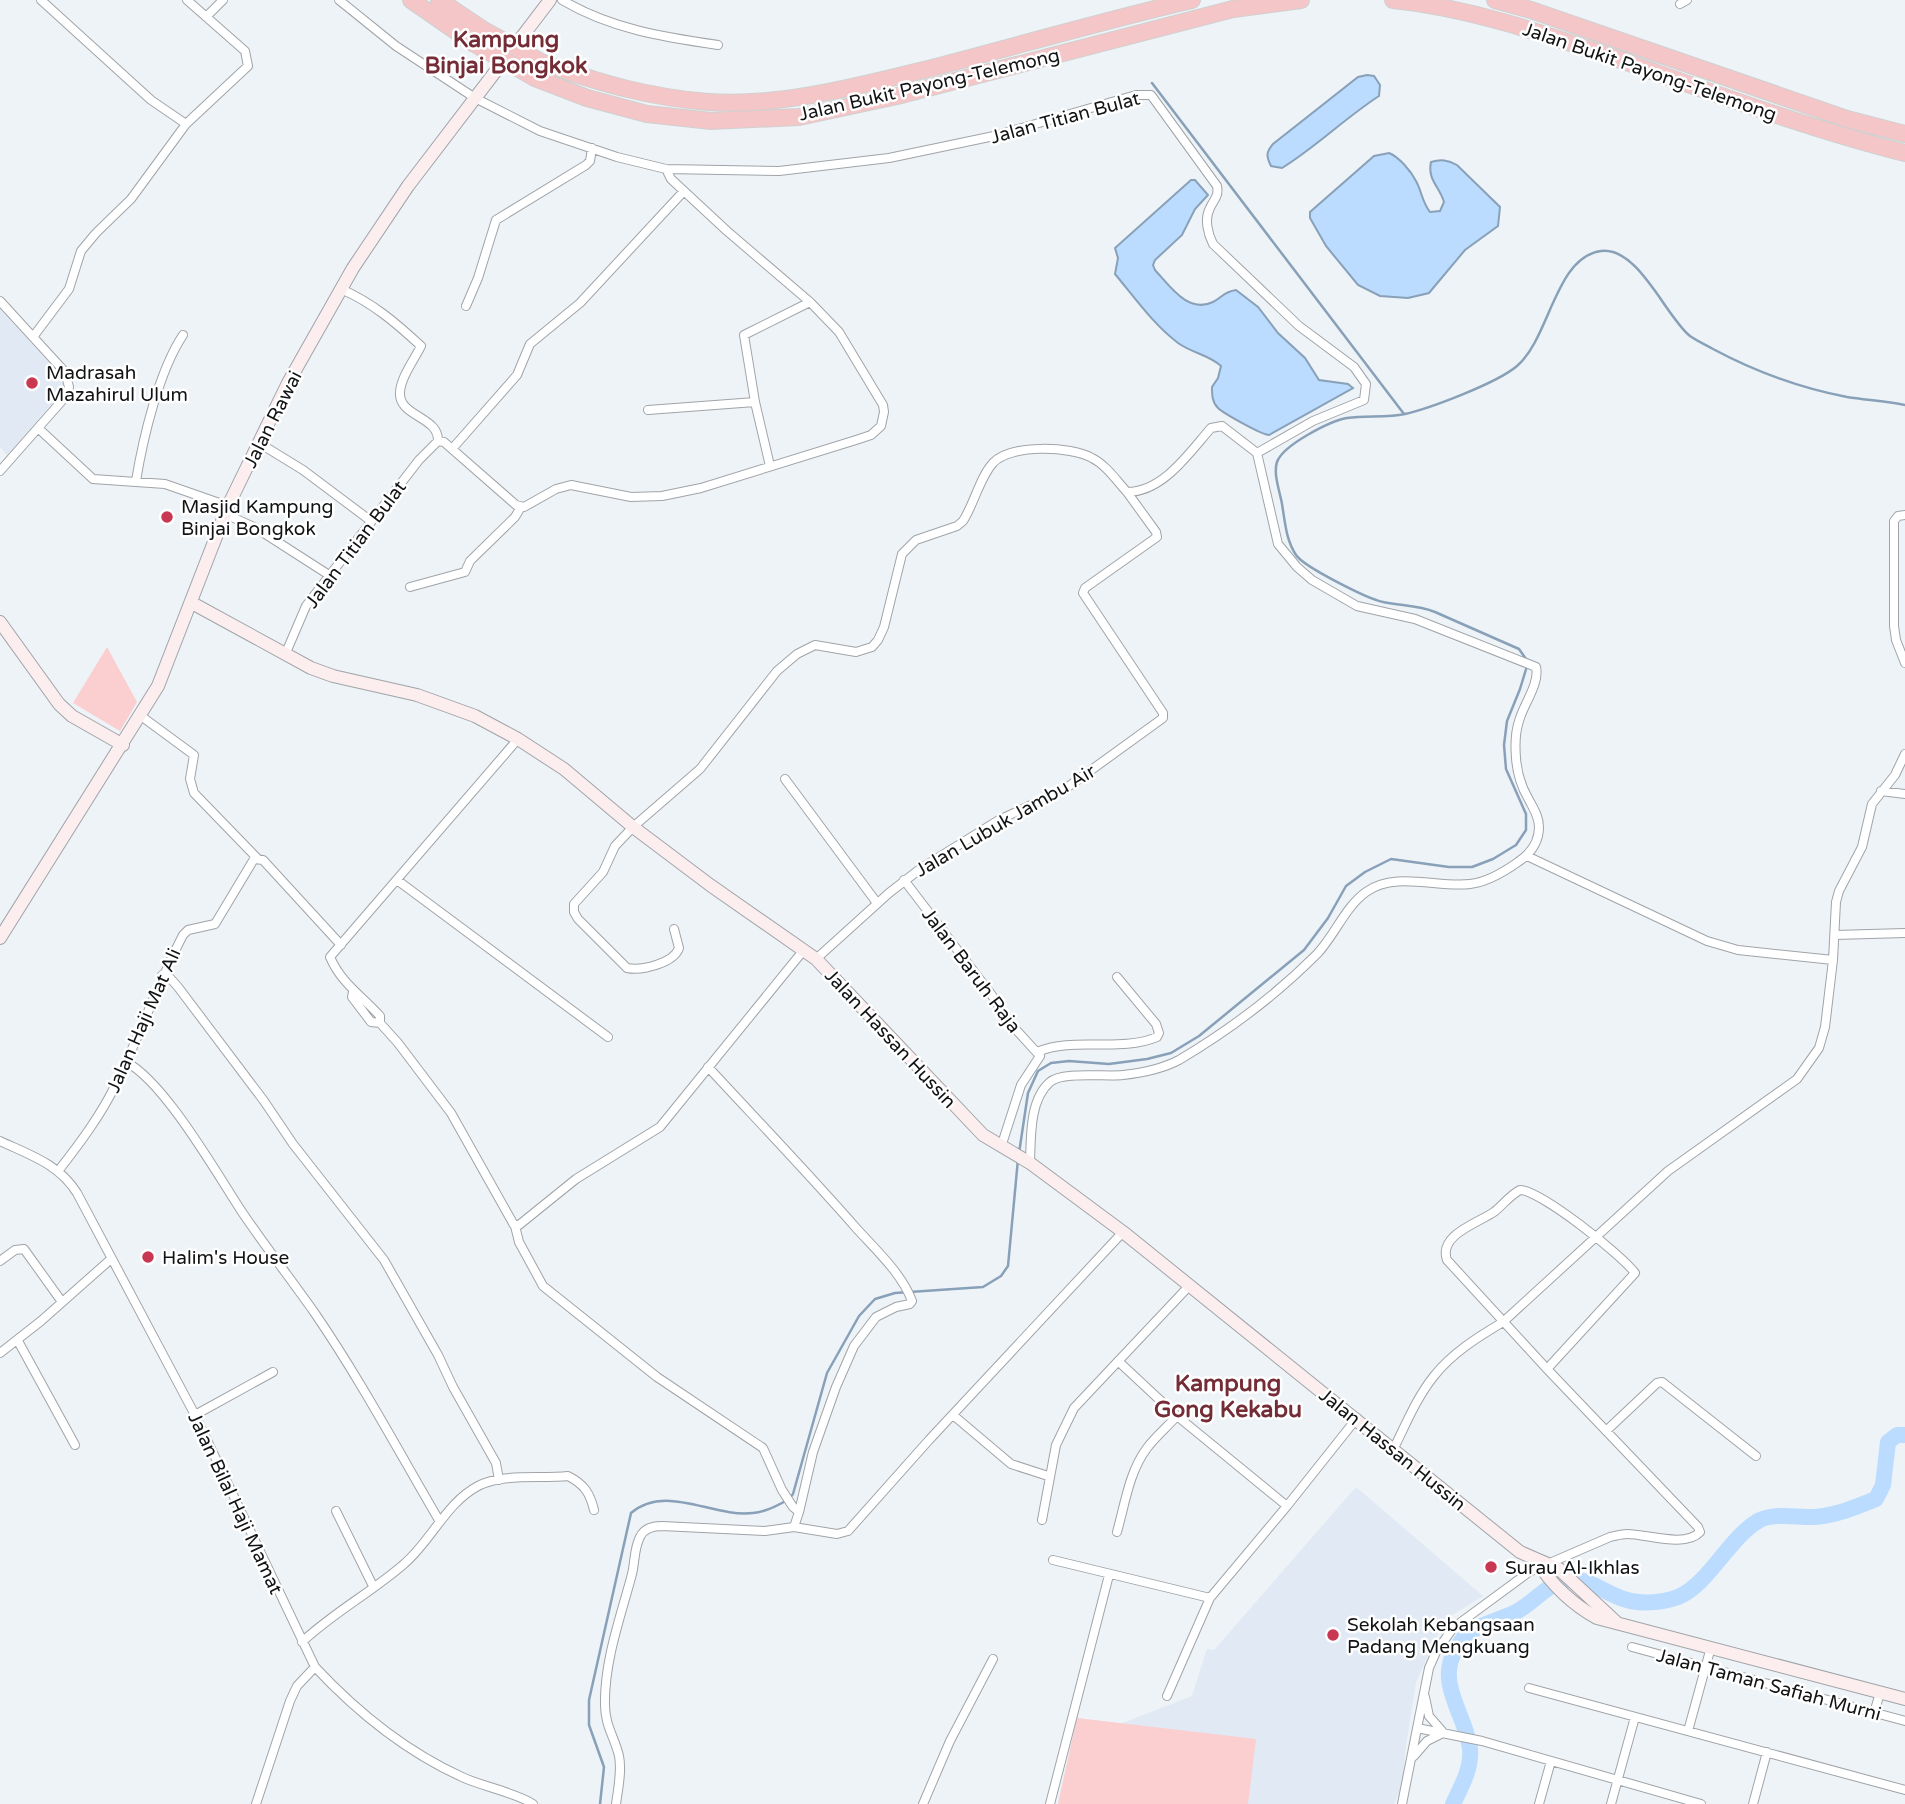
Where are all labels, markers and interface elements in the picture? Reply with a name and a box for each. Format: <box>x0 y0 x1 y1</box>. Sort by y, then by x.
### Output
street label: Jalan Bukit Payong-Telemong <box>1520 18 1779 126</box>
district label: Kampung Binjai Bongkok <box>424 26 588 80</box>
street label: Jalan Bukit Payong-Telemong <box>797 44 1062 126</box>
street label: Jalan Titian Bulat <box>988 87 1142 148</box>
place label: Madrasah Mazahirul Ulum <box>46 362 188 406</box>
street label: Jalan Rawai <box>239 367 307 472</box>
marker: Madrasah Mazahirul Ulum <box>24 375 40 391</box>
street label: Jalan Titian Bulat <box>301 477 411 613</box>
place label: Masjid Kampung Binjai Bongkok <box>181 496 334 540</box>
marker: Masjid Kampung Binjai Bongkok <box>159 509 175 525</box>
street label: Jalan Lubuk Jambu Air <box>912 760 1100 881</box>
street label: Jalan Baruh Raja <box>917 904 1025 1037</box>
street label: Jalan Haji Mat Ali <box>102 945 186 1096</box>
street label: Jalan Hassan Hussin <box>820 965 960 1113</box>
place label: Halim's House <box>162 1247 289 1269</box>
marker: Halim's House <box>140 1249 156 1265</box>
district label: Kampung Gong Kekabu <box>1154 1370 1302 1424</box>
street label: Jalan Hassan Hussin <box>1315 1384 1470 1516</box>
street label: Jalan Bilal Haji Mamat <box>183 1409 287 1598</box>
place label: Surau Al-Ikhlas <box>1505 1557 1640 1579</box>
marker: Surau Al-Ikhlas <box>1483 1559 1499 1575</box>
place label: Sekolah Kebangsaan Padang Mengkuang <box>1347 1614 1535 1658</box>
marker: Sekolah Kebangsaan Padang Mengkuang <box>1325 1627 1341 1643</box>
street label: Jalan Taman Safiah Murni <box>1654 1644 1883 1726</box>

